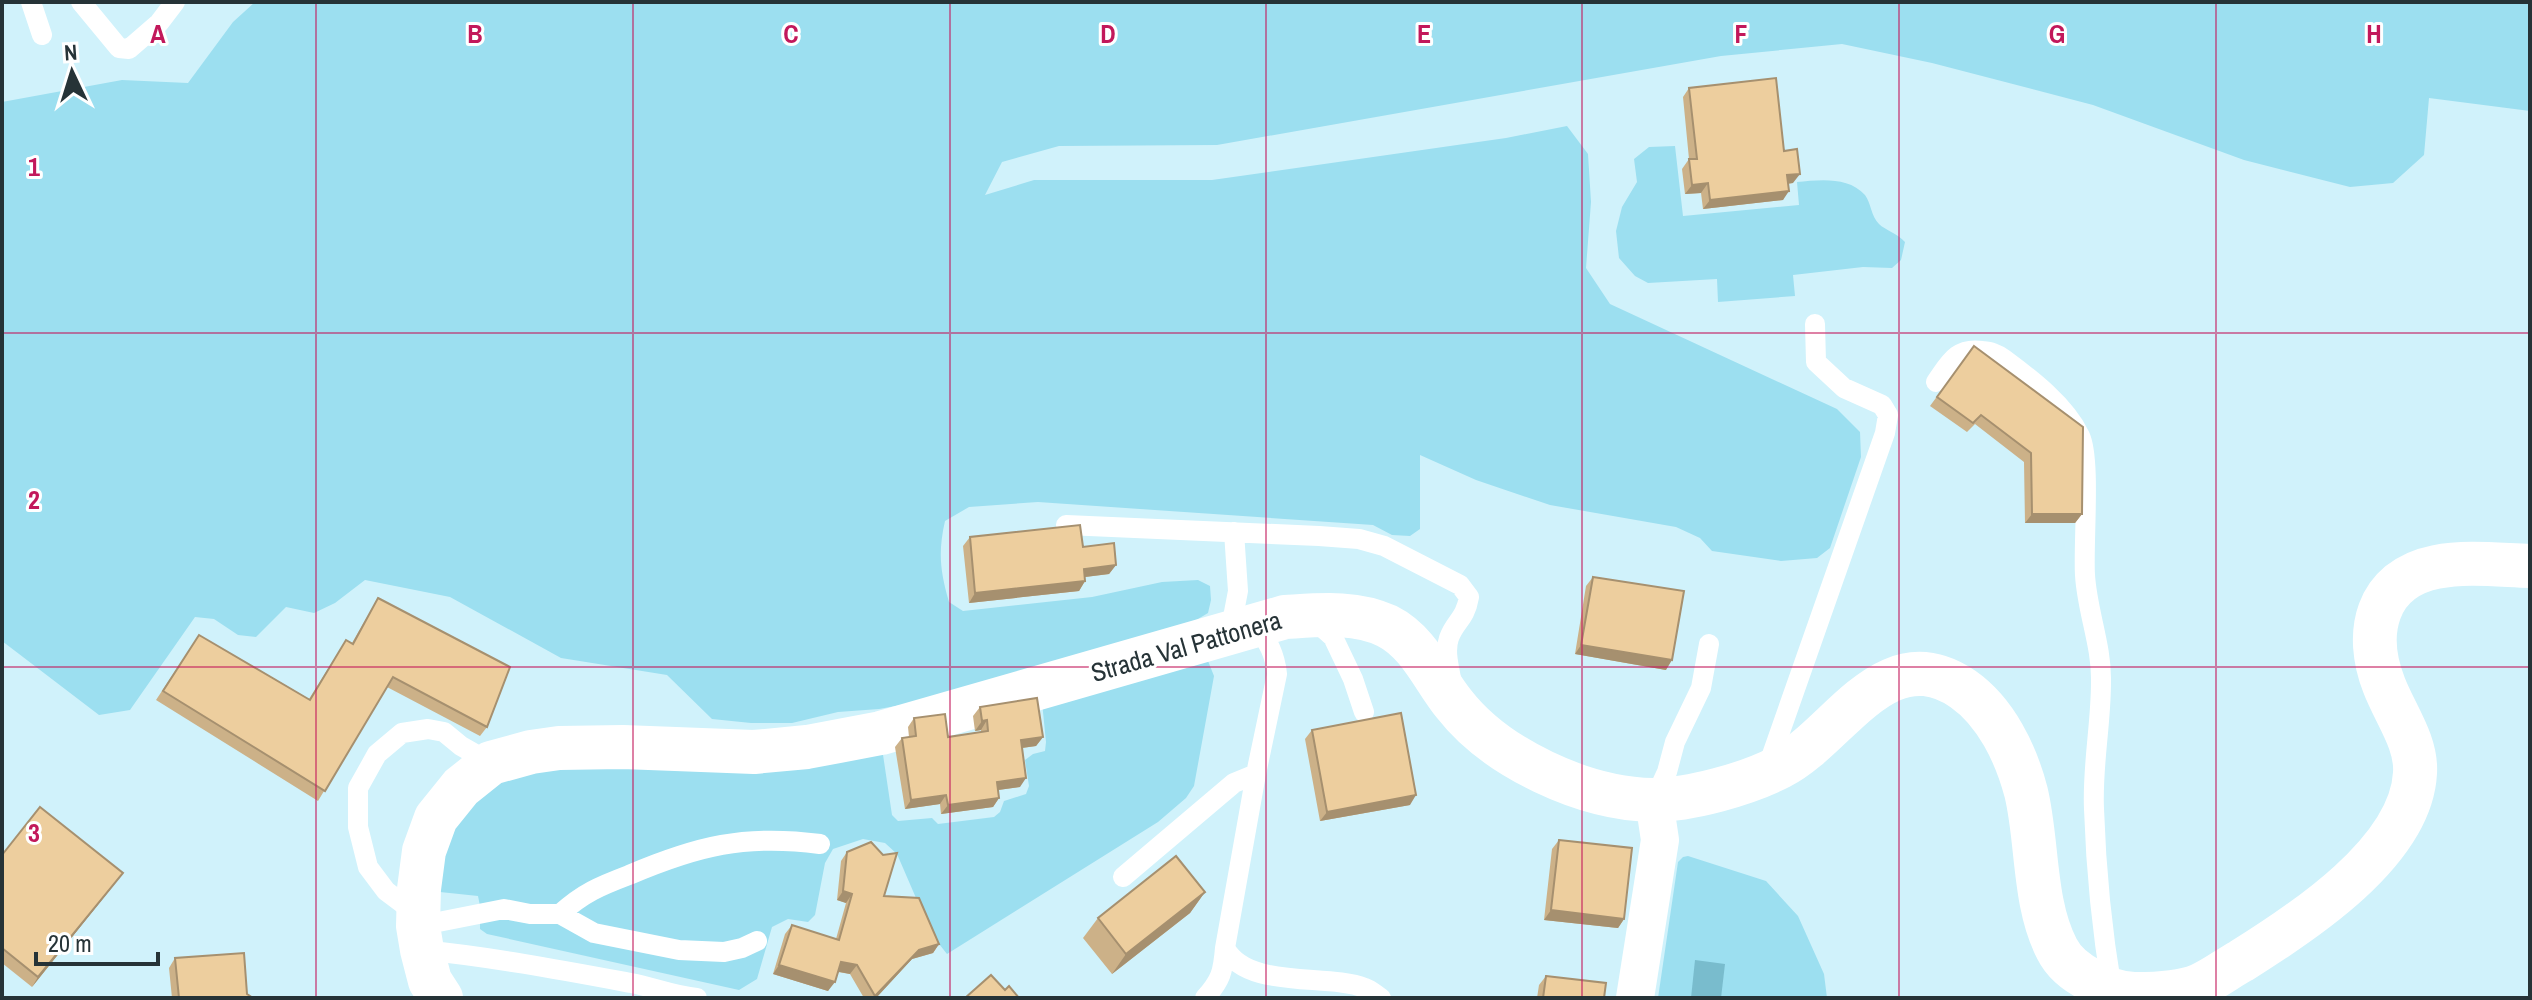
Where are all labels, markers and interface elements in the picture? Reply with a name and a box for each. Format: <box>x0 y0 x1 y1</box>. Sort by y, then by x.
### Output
text: A <box>150 16 166 51</box>
text: B <box>467 16 483 51</box>
text: C <box>783 16 799 51</box>
text: D <box>1100 16 1116 51</box>
text: E <box>1417 16 1431 51</box>
text: F <box>1734 16 1748 51</box>
text: G <box>2049 16 2065 51</box>
text: H <box>2366 16 2382 51</box>
north arrow <box>32 32 112 112</box>
text: N <box>63 37 78 67</box>
text: 1 <box>28 149 40 184</box>
text: 2 <box>28 482 40 517</box>
street label: Strada Val Pattonera <box>1087 602 1285 690</box>
text: 3 <box>28 815 40 850</box>
scale bar <box>36 916 158 966</box>
text: 20 m <box>48 927 92 959</box>

